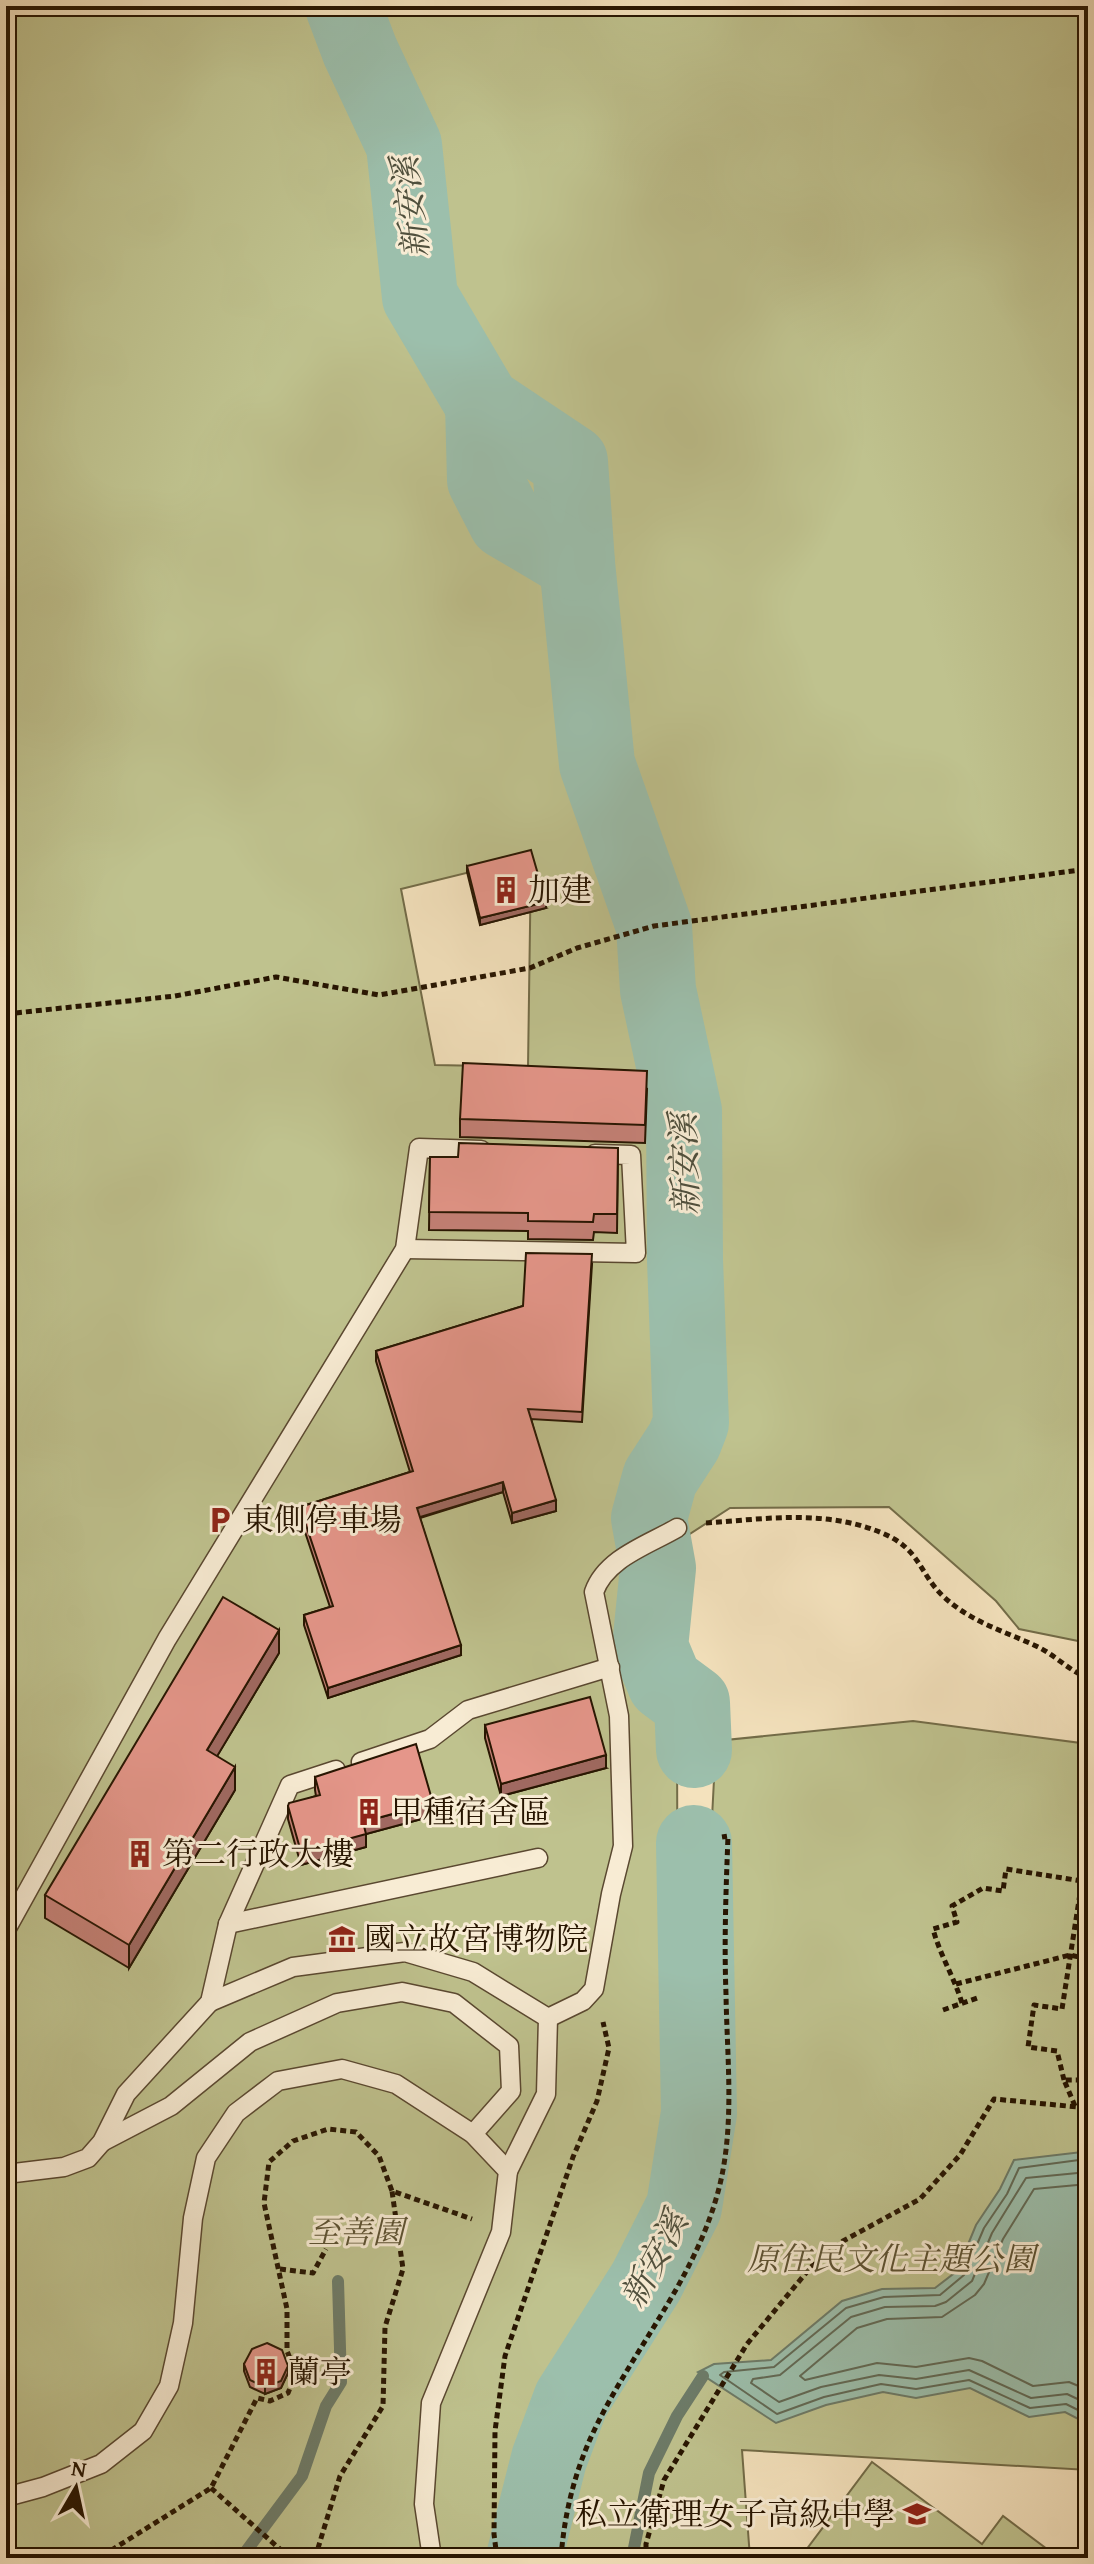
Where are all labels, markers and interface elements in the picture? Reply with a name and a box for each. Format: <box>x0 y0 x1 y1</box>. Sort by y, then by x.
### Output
water label: 新安溪 <box>378 149 440 261</box>
place label: 加建 <box>528 866 592 913</box>
building icon: 加建 <box>491 875 521 905</box>
water label: 新安溪 <box>657 1108 710 1216</box>
place label: 東側停車場 <box>242 1496 402 1543</box>
parking icon: 東側停車場 <box>205 1505 235 1535</box>
place label: 甲種宿舍區 <box>391 1788 551 1835</box>
building icon: 甲種宿舍區 <box>354 1797 384 1827</box>
place label: 第二行政大樓 <box>162 1830 354 1877</box>
building icon: 第二行政大樓 <box>125 1839 155 1869</box>
place label: 國立故宮博物院 <box>364 1915 588 1962</box>
museum icon: 國立故宮博物院 <box>327 1924 357 1954</box>
water label: 新安溪 <box>608 2199 701 2315</box>
park label: 至善園 <box>308 2208 409 2255</box>
park label: 原住民文化主題公園 <box>747 2235 1040 2282</box>
place label: 蘭亭 <box>288 2348 352 2395</box>
building icon: 蘭亭 <box>251 2357 281 2387</box>
north arrow <box>36 2448 116 2528</box>
text: N <box>69 2451 89 2485</box>
place label: 私立衛理女子高級中學 <box>575 2490 895 2537</box>
school or university icon: 私立衛理女子高級中學 <box>902 2499 932 2529</box>

